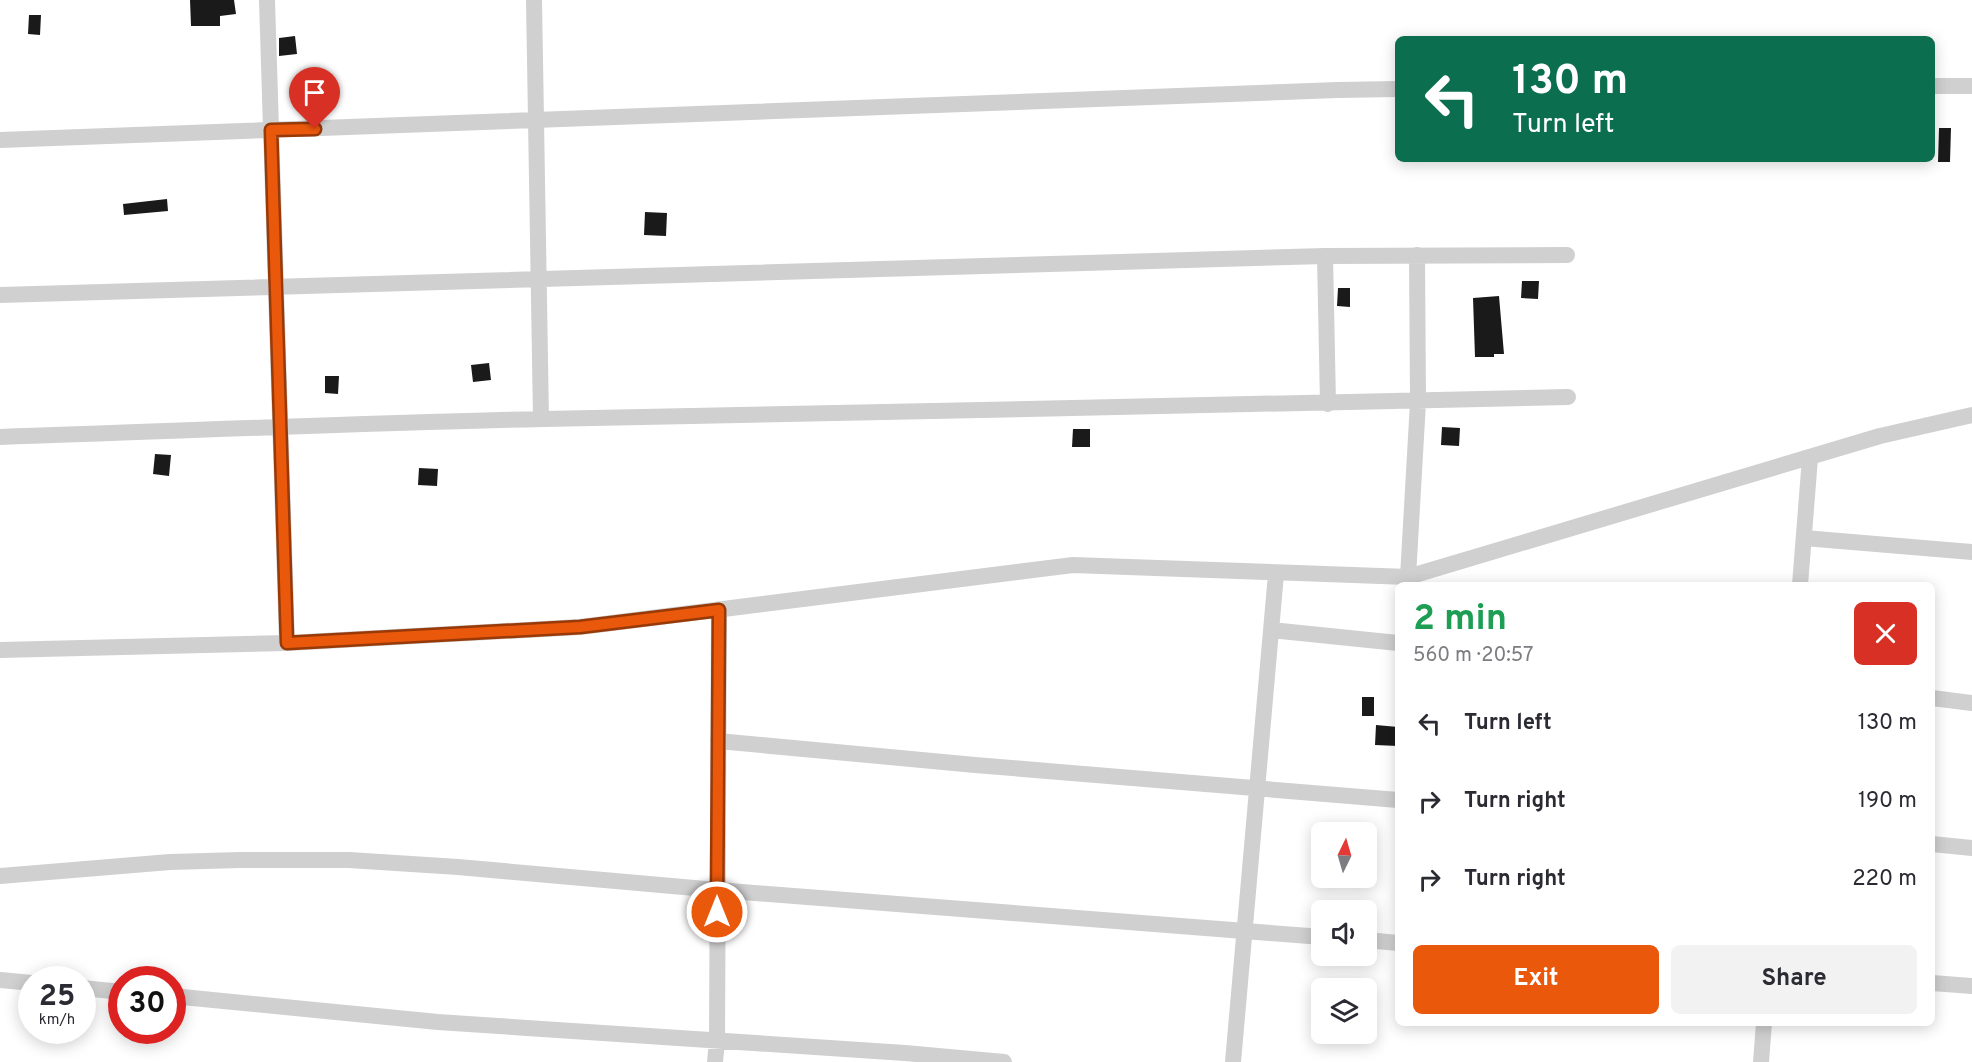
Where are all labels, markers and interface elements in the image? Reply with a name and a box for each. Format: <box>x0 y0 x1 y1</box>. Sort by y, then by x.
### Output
text: 130 m <box>1512 56 1628 109</box>
icon: left <box>1413 60 1491 138</box>
pin <box>289 67 340 129</box>
icon: arrive <box>298 76 331 109</box>
text: Turn left <box>1512 108 1614 142</box>
text: 2 min <box>1413 597 1507 643</box>
button: close <box>1854 602 1917 665</box>
text: 560 m · 20:57 <box>1413 643 1533 669</box>
icon: left <box>1413 707 1446 740</box>
text: Turn left <box>1464 710 1552 737</box>
text: 130 m <box>1858 710 1917 737</box>
icon: right <box>1413 785 1446 818</box>
text: Turn right <box>1464 788 1566 815</box>
text: 190 m <box>1858 788 1917 815</box>
north arrow <box>1311 822 1377 888</box>
map controls <box>1311 822 1377 1044</box>
icon: right <box>1413 863 1446 896</box>
text: Turn right <box>1464 866 1566 893</box>
text: 220 m <box>1852 866 1917 893</box>
position arrow <box>685 880 749 944</box>
button: sound <box>1311 900 1377 966</box>
button: Exit <box>1413 945 1659 1014</box>
button: Share <box>1671 945 1917 1014</box>
speed limit sign: 30 <box>108 966 186 1044</box>
button: layers <box>1311 978 1377 1044</box>
text: 25 <box>39 979 75 1016</box>
text: km/h <box>39 1011 75 1030</box>

